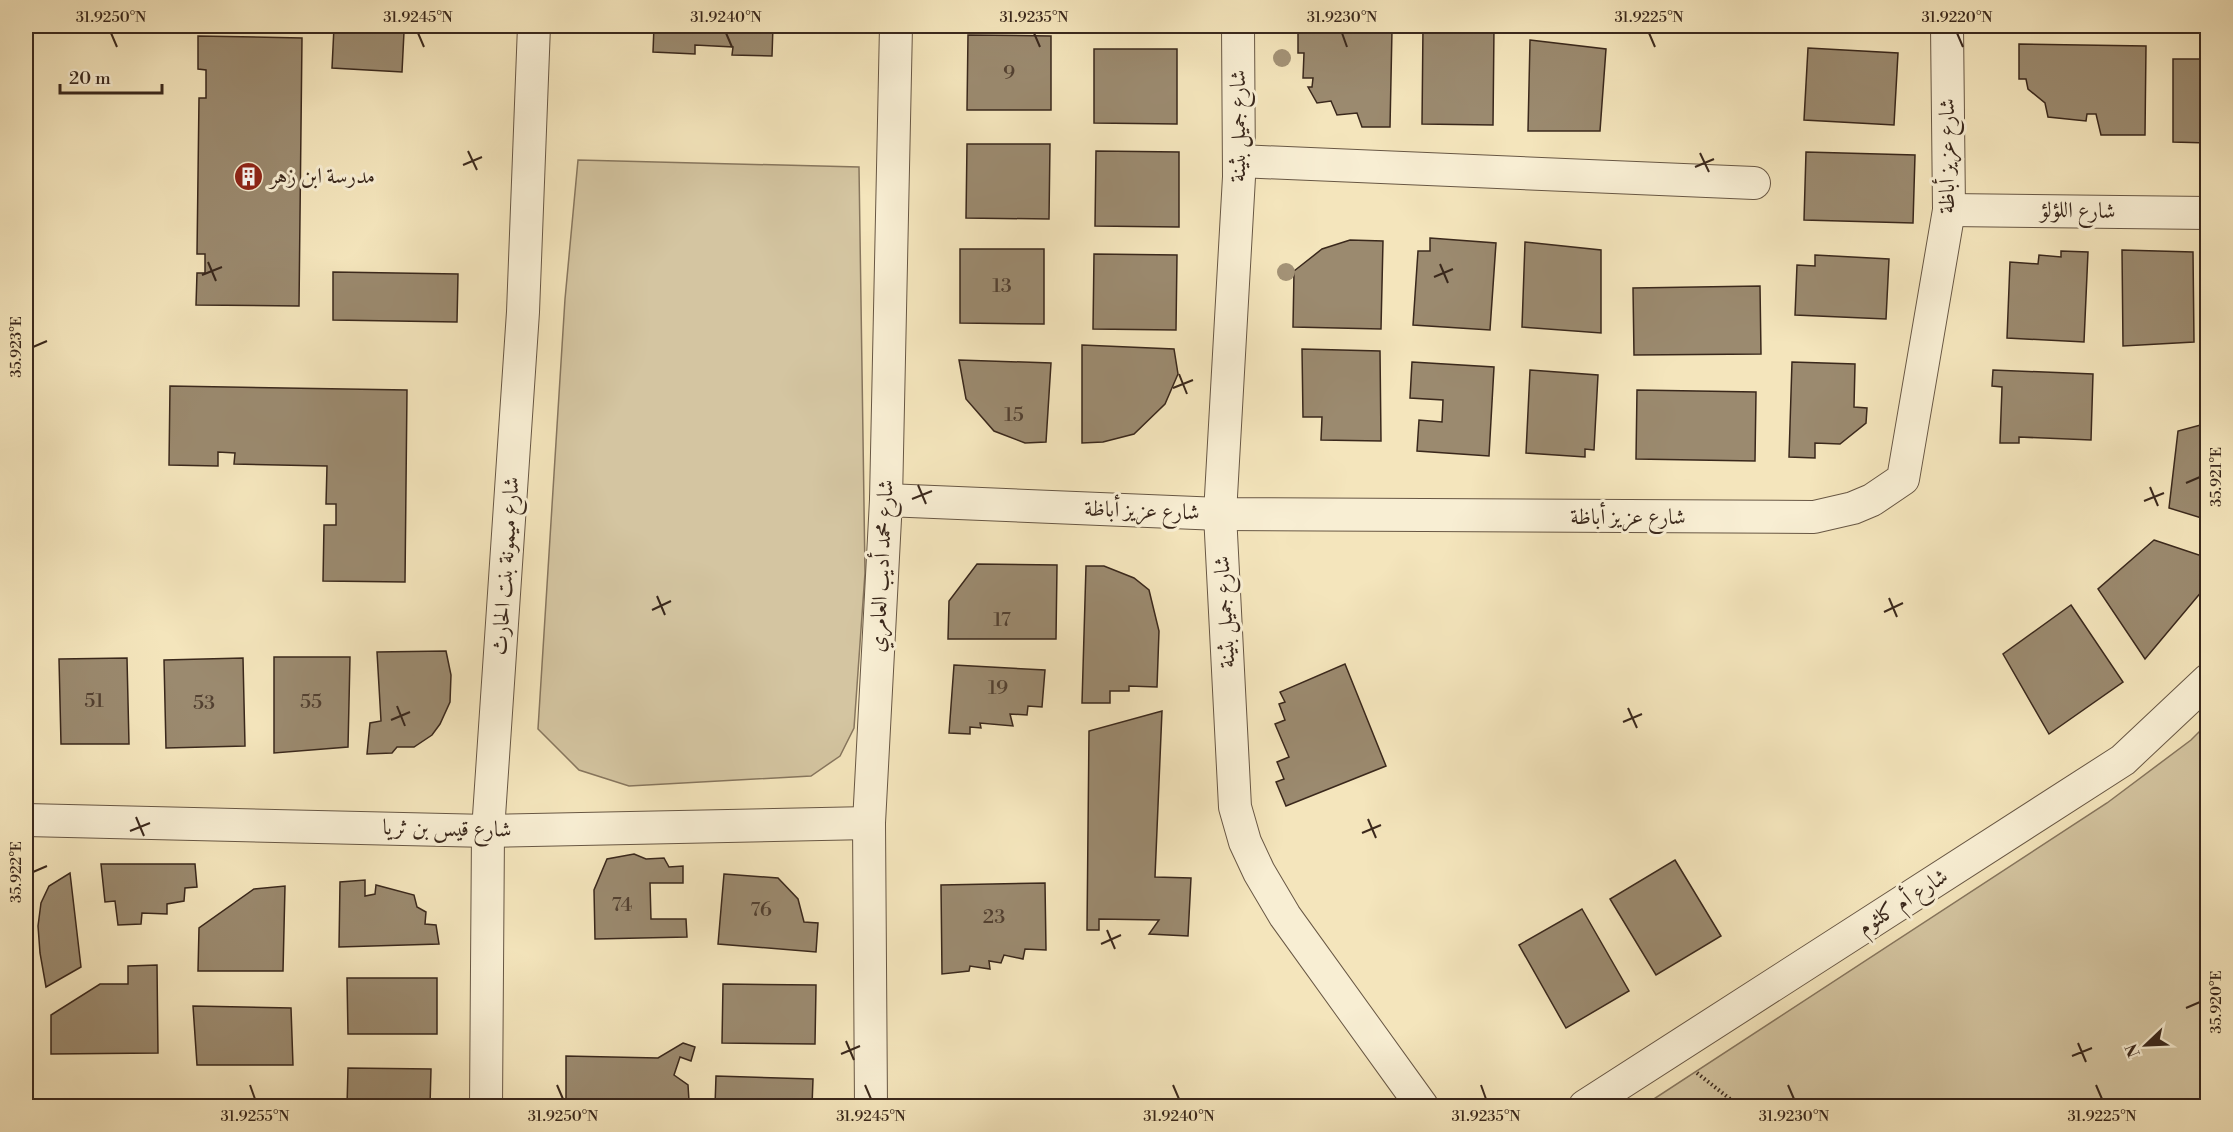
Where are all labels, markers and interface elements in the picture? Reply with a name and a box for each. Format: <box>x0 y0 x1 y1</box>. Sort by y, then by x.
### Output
text: 31.9250°N <box>76 8 146 27</box>
text: 31.9245°N <box>383 8 453 27</box>
text: 31.9240°N <box>690 8 762 27</box>
text: 31.9235°N <box>1000 8 1068 27</box>
text: 31.9230°N <box>1307 8 1377 27</box>
text: 31.9225°N <box>1614 8 1684 27</box>
text: 31.9220°N <box>1922 8 1992 27</box>
scale bar <box>60 57 162 95</box>
house number: 9 <box>1003 61 1015 86</box>
text: 20 m <box>69 67 111 90</box>
street label: شارع جميل بثينة <box>1225 70 1256 182</box>
street label: شارع عزيز أباظة <box>1931 98 1965 214</box>
building icon: مدرسة ابن زهر <box>233 160 265 192</box>
place label: مدرسة ابن زهر <box>268 163 375 190</box>
street label: شارع اللؤلؤ <box>2038 197 2116 229</box>
house number: 13 <box>992 274 1012 299</box>
text: 35.923°E <box>7 316 26 378</box>
house number: 15 <box>1004 403 1024 428</box>
text: 35.921°E <box>2207 447 2226 507</box>
street label: شارع ميمونة بنت الحارث <box>486 476 530 656</box>
street label: شارع محمد أديب العامري <box>861 479 904 653</box>
street label: شارع عزيز أباظة <box>1084 492 1200 531</box>
street label: شارع عزيز أباظة <box>1570 501 1686 535</box>
street label: شارع جميل بثينة <box>1209 555 1245 669</box>
house number: 17 <box>993 608 1011 633</box>
house number: 19 <box>988 676 1008 701</box>
house number: 51 <box>84 689 104 714</box>
house number: 55 <box>300 690 322 715</box>
house number: 53 <box>193 691 215 716</box>
street label: شارع قيس بن ثريا <box>382 814 512 848</box>
text: 35.922°E <box>7 841 26 903</box>
street label: شارع أم كلثوم <box>1851 860 1956 945</box>
house number: 74 <box>612 893 633 918</box>
house number: 76 <box>750 898 772 923</box>
house number: 23 <box>983 905 1005 930</box>
text: 35.920°E <box>2207 970 2226 1034</box>
north arrow <box>2116 1015 2176 1075</box>
text: N <box>2121 1040 2145 1060</box>
text: 31.9255°N <box>221 1107 289 1126</box>
text: 31.9250°N <box>528 1107 598 1126</box>
text: 31.9245°N <box>836 1107 906 1126</box>
text: 31.9240°N <box>1143 1107 1215 1126</box>
text: 31.9235°N <box>1452 1107 1520 1126</box>
text: 31.9230°N <box>1759 1107 1829 1126</box>
text: 31.9225°N <box>2067 1107 2137 1126</box>

